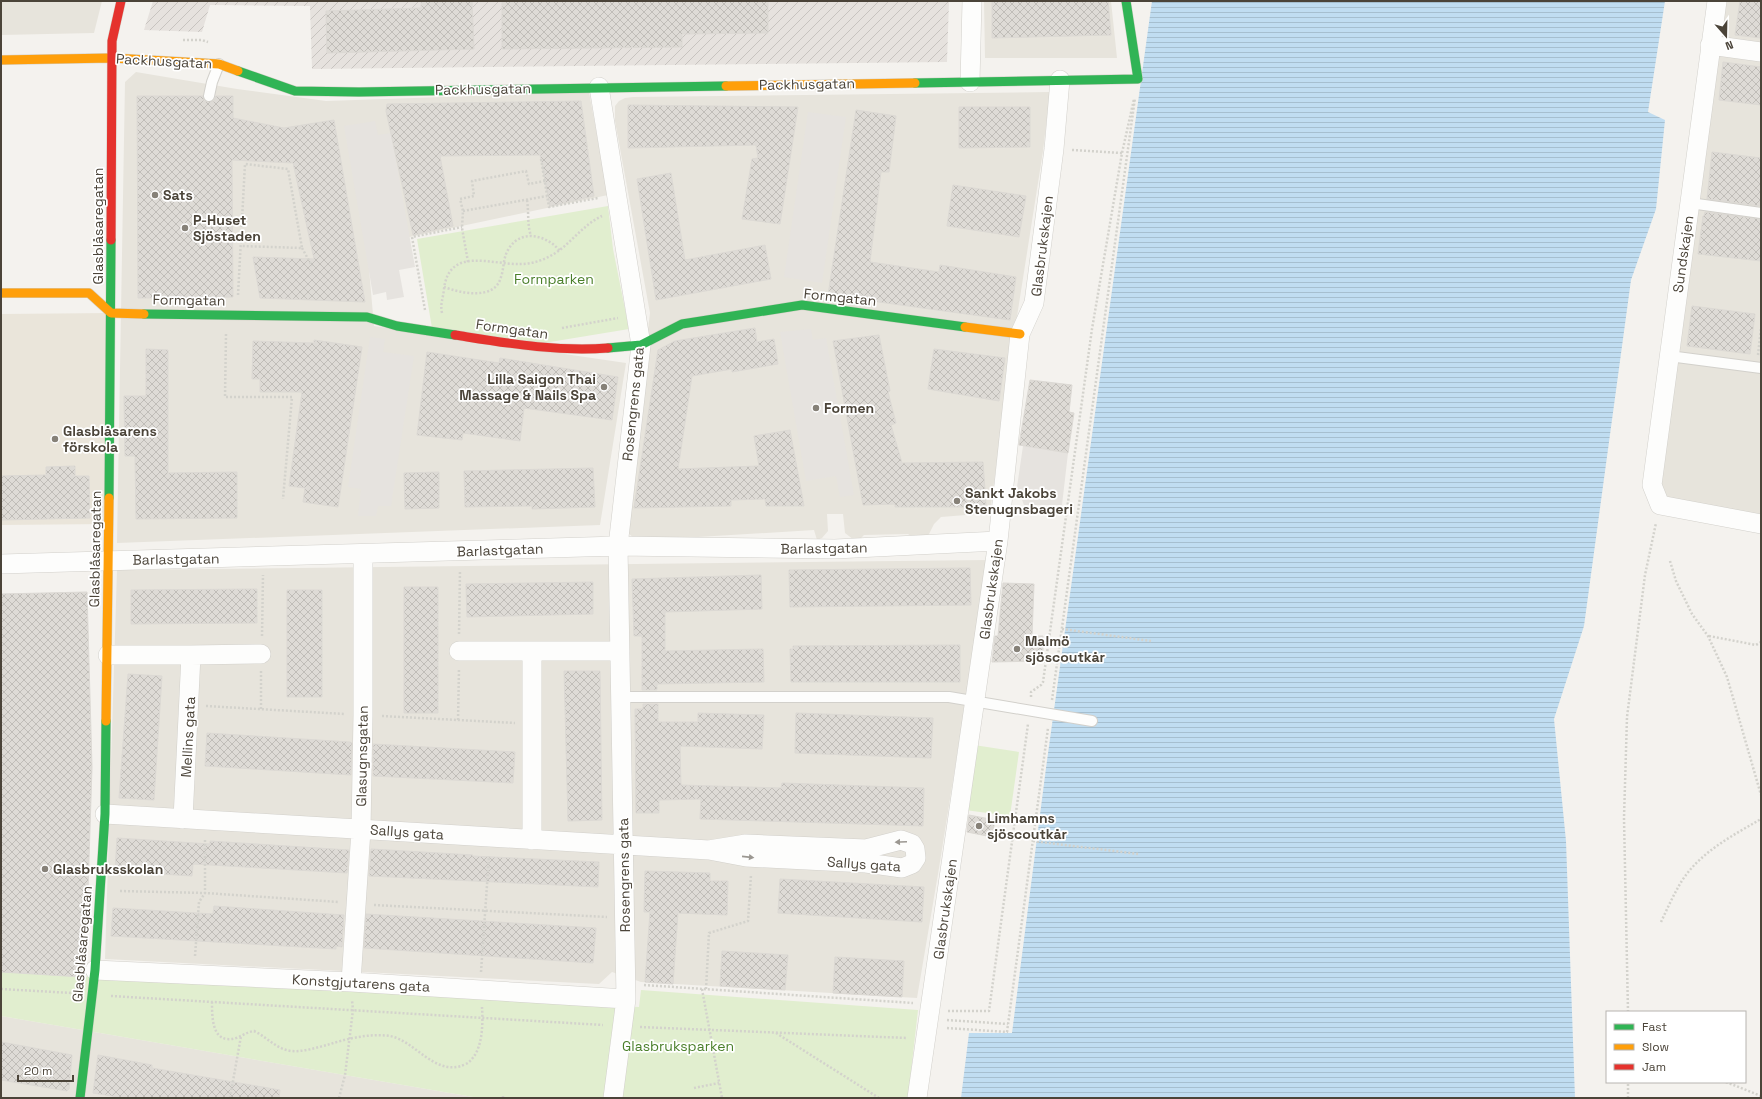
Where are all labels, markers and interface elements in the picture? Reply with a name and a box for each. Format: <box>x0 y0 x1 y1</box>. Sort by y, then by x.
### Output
north arrow <box>1706 16 1746 56</box>
text: N <box>1724 38 1735 53</box>
street label: Packhusgatan <box>116 49 212 73</box>
street label: Packhusgatan <box>759 74 855 94</box>
street label: Packhusgatan <box>435 79 531 99</box>
street label: Glasblåsaregatan <box>89 168 107 284</box>
place label: Sats <box>163 186 193 204</box>
marker: Sats <box>150 190 160 200</box>
street label: Glasbrukskajen <box>1027 195 1057 297</box>
place label: P-Huset Sjöstaden <box>193 211 261 245</box>
street label: Sundskajen <box>1669 214 1697 294</box>
marker: P-Huset Sjöstaden <box>180 223 190 233</box>
park label: Formparken <box>514 270 594 288</box>
street label: Formgatan <box>803 284 877 310</box>
street label: Formgatan <box>152 290 226 310</box>
street label: Formgatan <box>475 315 549 343</box>
street label: Rosengrens gata <box>618 346 648 462</box>
place label: Lilla Saigon Thai Massage & Nails Spa <box>459 370 596 404</box>
marker: Lilla Saigon Thai Massage & Nails Spa <box>599 382 609 392</box>
place label: Formen <box>824 399 874 417</box>
marker: Formen <box>811 403 821 413</box>
place label: Glasblåsarens förskola <box>63 422 157 456</box>
marker: Glasblåsarens förskola <box>50 434 60 444</box>
place label: Sankt Jakobs Stenugnsbageri <box>965 484 1073 518</box>
street label: Glasblåsaregatan <box>85 490 105 608</box>
marker: Sankt Jakobs Stenugnsbageri <box>952 496 962 506</box>
street label: Barlastgatan <box>780 538 868 558</box>
street label: Glasbrukskajen <box>975 538 1007 640</box>
street label: Barlastgatan <box>456 539 544 561</box>
street label: Barlastgatan <box>132 549 220 569</box>
place label: Malmö sjöscoutkår <box>1025 632 1106 666</box>
marker: Malmö sjöscoutkår <box>1012 644 1022 654</box>
street label: Mellins gata <box>177 696 199 778</box>
street label: Glasugnsgatan <box>352 705 372 807</box>
place label: Limhamns sjöscoutkår <box>987 809 1068 843</box>
street label: Rosengrens gata <box>614 818 634 932</box>
street label: Sallys gata <box>369 820 445 844</box>
marker: Limhamns sjöscoutkår <box>974 821 984 831</box>
one-way arrow <box>895 838 907 845</box>
street label: Sallys gata <box>826 852 902 876</box>
one-way arrow <box>742 854 754 860</box>
street label: Glasbrukskajen <box>929 858 961 960</box>
place label: Glasbruksskolan <box>53 860 163 878</box>
marker: Glasbruksskolan <box>40 864 50 874</box>
street label: Glasblåsaregatan <box>68 885 96 1003</box>
street label: Konstgjutarens gata <box>291 970 431 996</box>
legend <box>1606 1011 1746 1083</box>
text: Fast <box>1642 1019 1667 1035</box>
park label: Glasbruksparken <box>622 1037 734 1055</box>
text: Slow <box>1642 1039 1669 1055</box>
scale bar <box>18 1057 73 1083</box>
text: Jam <box>1642 1059 1666 1075</box>
text: 20 m <box>24 1063 52 1079</box>

